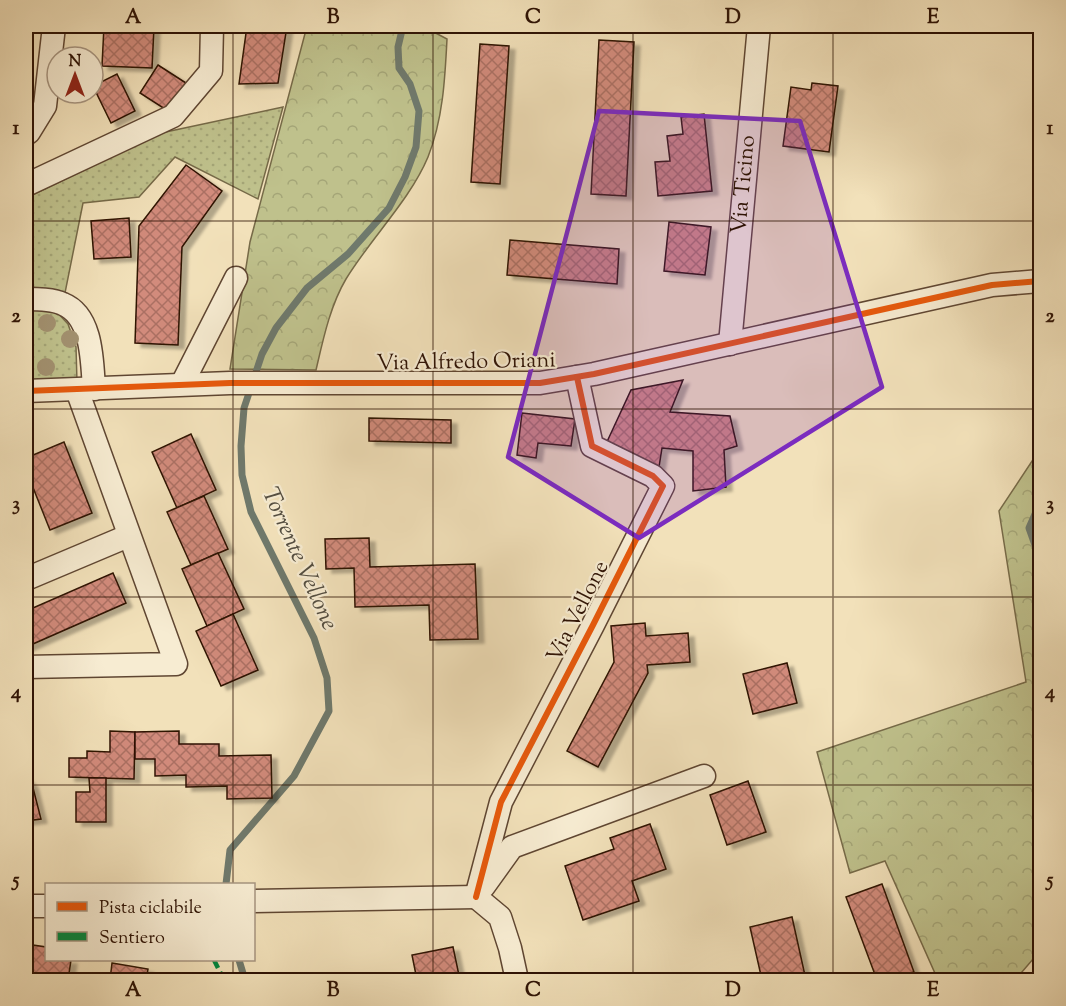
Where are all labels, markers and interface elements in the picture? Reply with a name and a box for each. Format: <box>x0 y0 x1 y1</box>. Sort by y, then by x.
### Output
text: A <box>125 4 142 33</box>
text: B <box>327 4 340 33</box>
text: C <box>525 4 541 33</box>
text: D <box>725 4 741 33</box>
text: E <box>927 4 940 33</box>
north arrow <box>45 45 105 105</box>
text: N <box>69 51 82 74</box>
text: 1 <box>13 115 20 144</box>
text: 1 <box>1047 115 1054 144</box>
street label: Via Ticino <box>724 134 765 235</box>
text: 2 <box>11 303 21 332</box>
text: 2 <box>1045 303 1055 332</box>
street label: Via Alfredo Oriani <box>376 345 556 381</box>
water label: Torrente Vellone <box>252 482 346 636</box>
text: 3 <box>12 491 20 520</box>
text: 3 <box>1046 491 1054 520</box>
street label: Via Vellone <box>540 556 618 668</box>
text: 4 <box>10 679 21 708</box>
text: 4 <box>1044 679 1055 708</box>
text: 5 <box>11 867 20 896</box>
text: 5 <box>1045 867 1054 896</box>
legend <box>45 883 255 961</box>
text: Pista ciclabile <box>99 896 202 922</box>
text: Sentiero <box>99 926 165 952</box>
text: A <box>125 977 142 1006</box>
text: B <box>327 977 340 1006</box>
text: C <box>525 977 541 1006</box>
text: D <box>725 977 741 1006</box>
text: E <box>927 977 940 1006</box>

